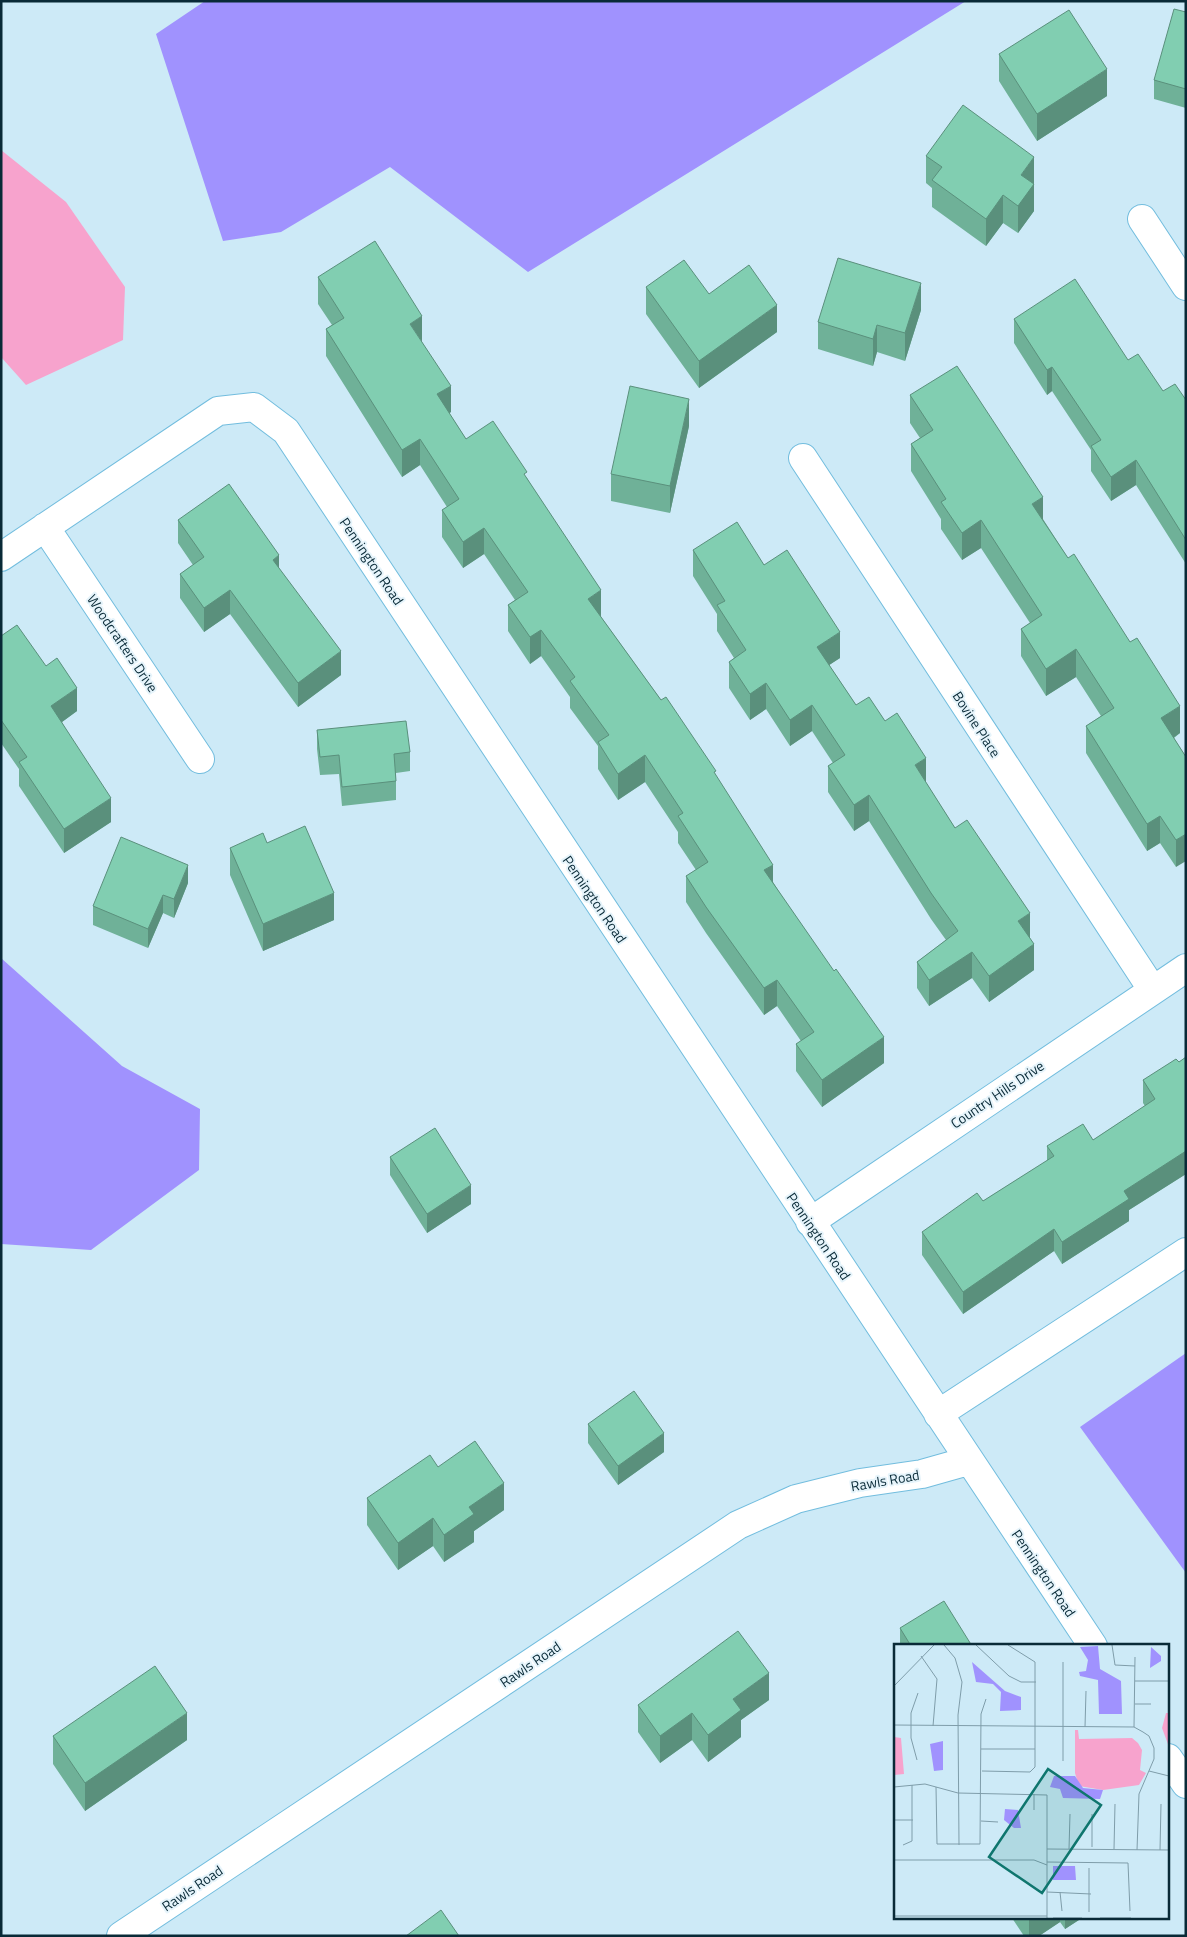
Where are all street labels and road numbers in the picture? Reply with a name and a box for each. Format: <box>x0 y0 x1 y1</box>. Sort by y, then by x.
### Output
street label: Pennington Road <box>335 513 409 609</box>
street label: Woodcrafters Drive <box>82 590 164 696</box>
street label: Bovine Place <box>948 687 1006 761</box>
street label: Pennington Road <box>558 851 632 947</box>
street label: Country Hills Drive <box>946 1055 1048 1133</box>
street label: Pennington Road <box>782 1188 856 1284</box>
street label: Rawls Road <box>849 1464 921 1496</box>
street label: Pennington Road <box>1007 1525 1081 1621</box>
street label: Rawls Road <box>495 1636 565 1692</box>
street label: Rawls Road <box>157 1860 227 1916</box>

